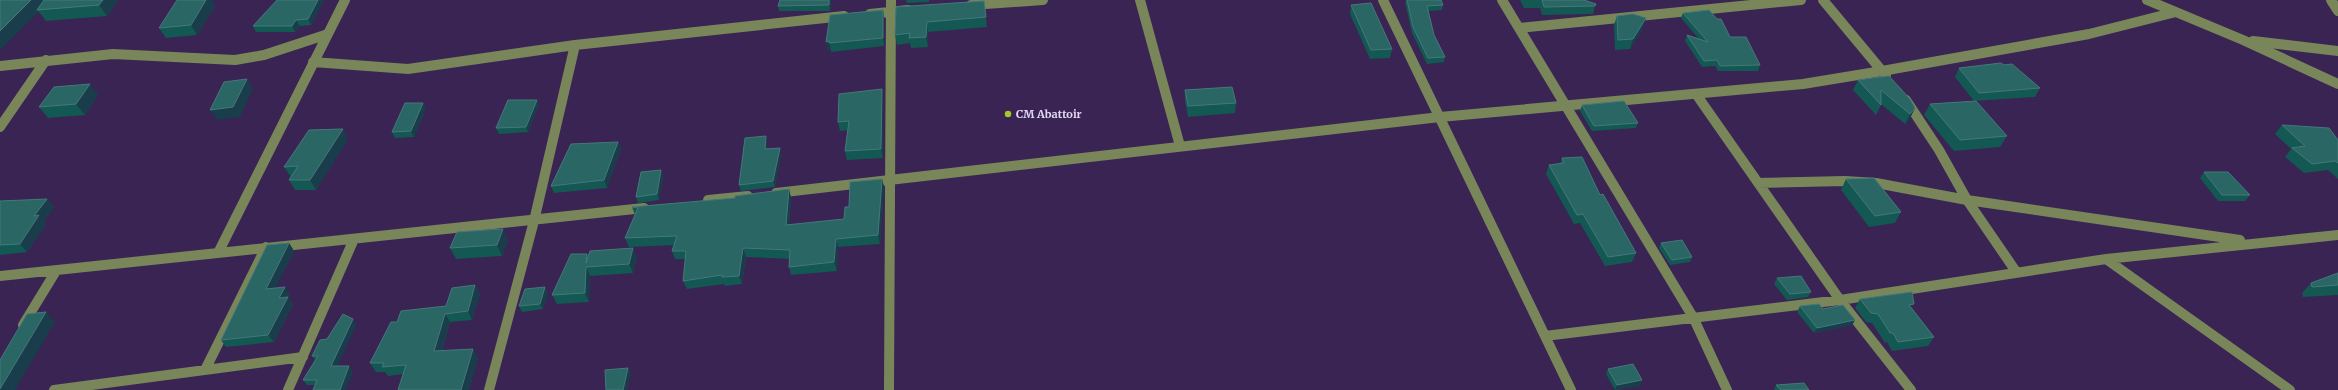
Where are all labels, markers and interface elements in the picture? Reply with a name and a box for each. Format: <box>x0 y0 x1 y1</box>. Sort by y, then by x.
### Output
place label: CM Abattoir <box>1016 107 1082 121</box>
marker: CM Abattoir <box>1003 109 1013 119</box>

